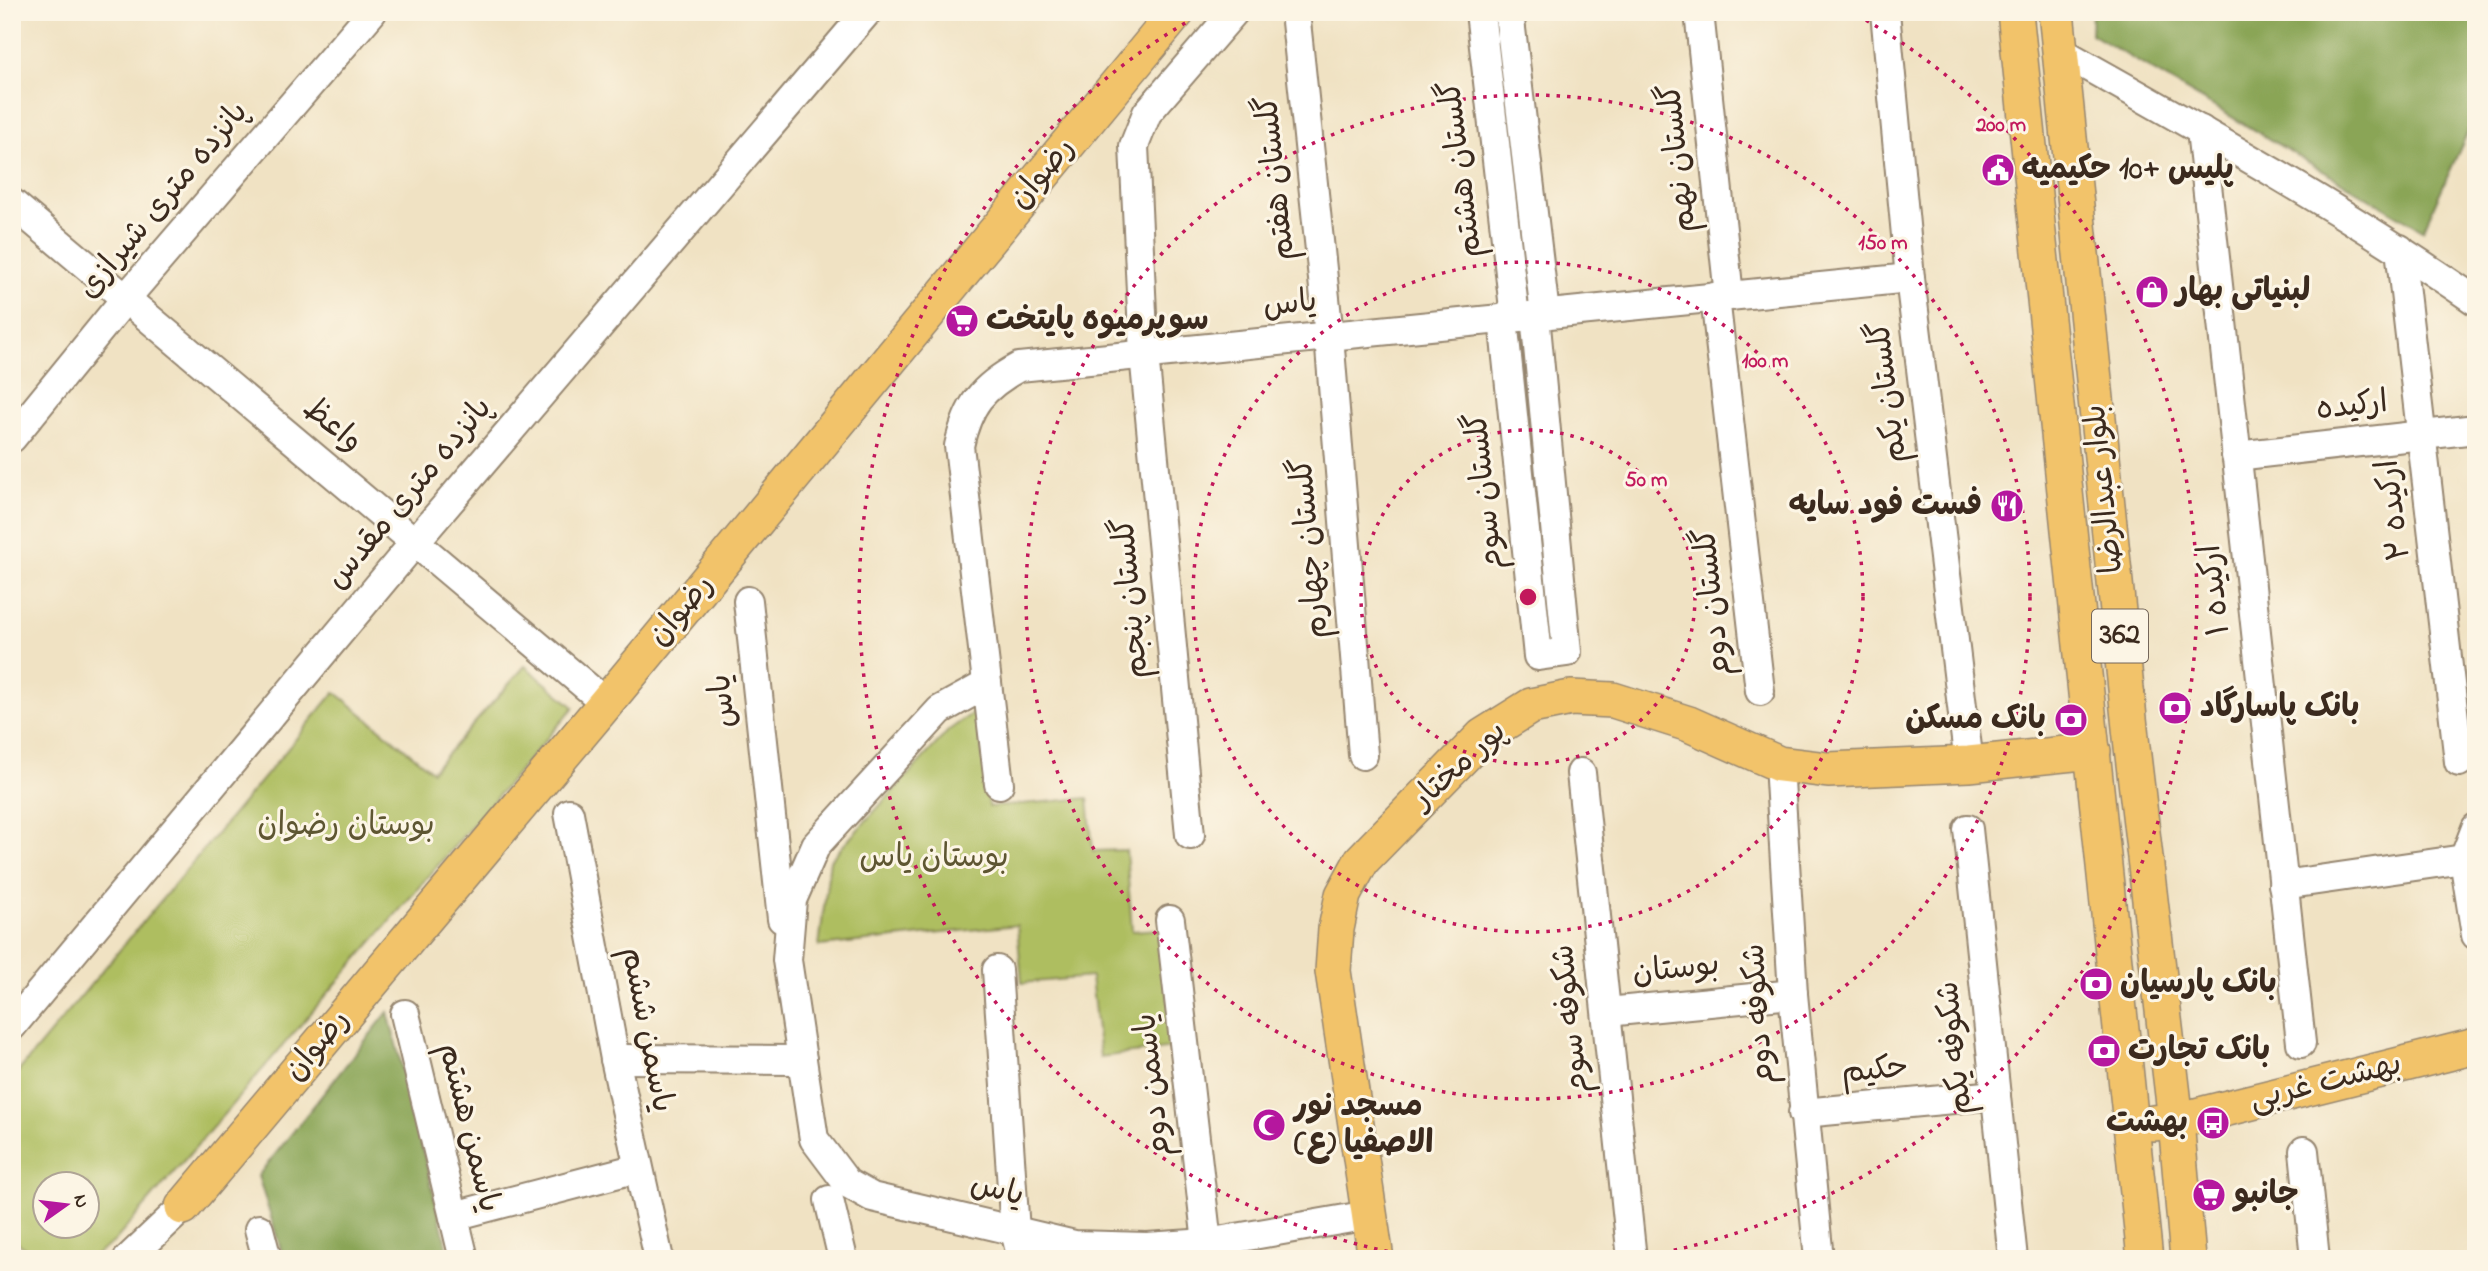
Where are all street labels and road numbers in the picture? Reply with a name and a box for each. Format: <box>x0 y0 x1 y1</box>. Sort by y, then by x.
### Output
street label: گلستان هشتم <box>1428 78 1496 260</box>
street label: گلستان نهم <box>1648 81 1710 235</box>
street label: پانزده متری شیرازی <box>67 92 261 310</box>
street label: گلستان هفتم <box>1245 93 1309 263</box>
street label: رضوان <box>999 127 1087 221</box>
street label: یاس <box>1261 279 1319 331</box>
street label: گلستان یکم <box>1857 318 1921 466</box>
street label: ارکیده <box>2314 380 2390 434</box>
street label: واعظ <box>291 387 373 465</box>
street label: پانزده متری مقدس <box>315 387 505 601</box>
street label: بلوار عبدالرضا <box>2073 402 2137 576</box>
street label: گلستان سوم <box>1454 410 1518 572</box>
street label: گلستان چهارم <box>1280 455 1342 641</box>
street label: ارکیده ۲ <box>2365 457 2425 563</box>
street label: گلستان پنجم <box>1102 515 1162 681</box>
street label: گلستان دوم <box>1683 525 1745 679</box>
street label: ارکیده ۱ <box>2188 542 2244 638</box>
street label: رضوان <box>638 564 726 658</box>
road number: 362 <box>2092 610 2148 663</box>
street label: یاس <box>698 672 750 730</box>
street label: پور مختار <box>1400 710 1518 824</box>
street label: شکوفه سوم <box>1541 942 1603 1096</box>
street label: بوستان <box>1630 942 1722 998</box>
street label: شکوفه دوم <box>1732 942 1788 1086</box>
street label: یاسمن ششم <box>607 943 685 1117</box>
street label: شکوفه یکم <box>1926 979 1986 1117</box>
street label: رضوان <box>274 999 362 1093</box>
street label: یاسمن دوم <box>1123 1011 1185 1159</box>
street label: یاسمن هشتم <box>424 1038 512 1218</box>
street label: بهشت غربی <box>2245 1041 2407 1125</box>
street label: حکیم <box>1839 1045 1911 1097</box>
street label: یاس <box>965 1162 1029 1220</box>

